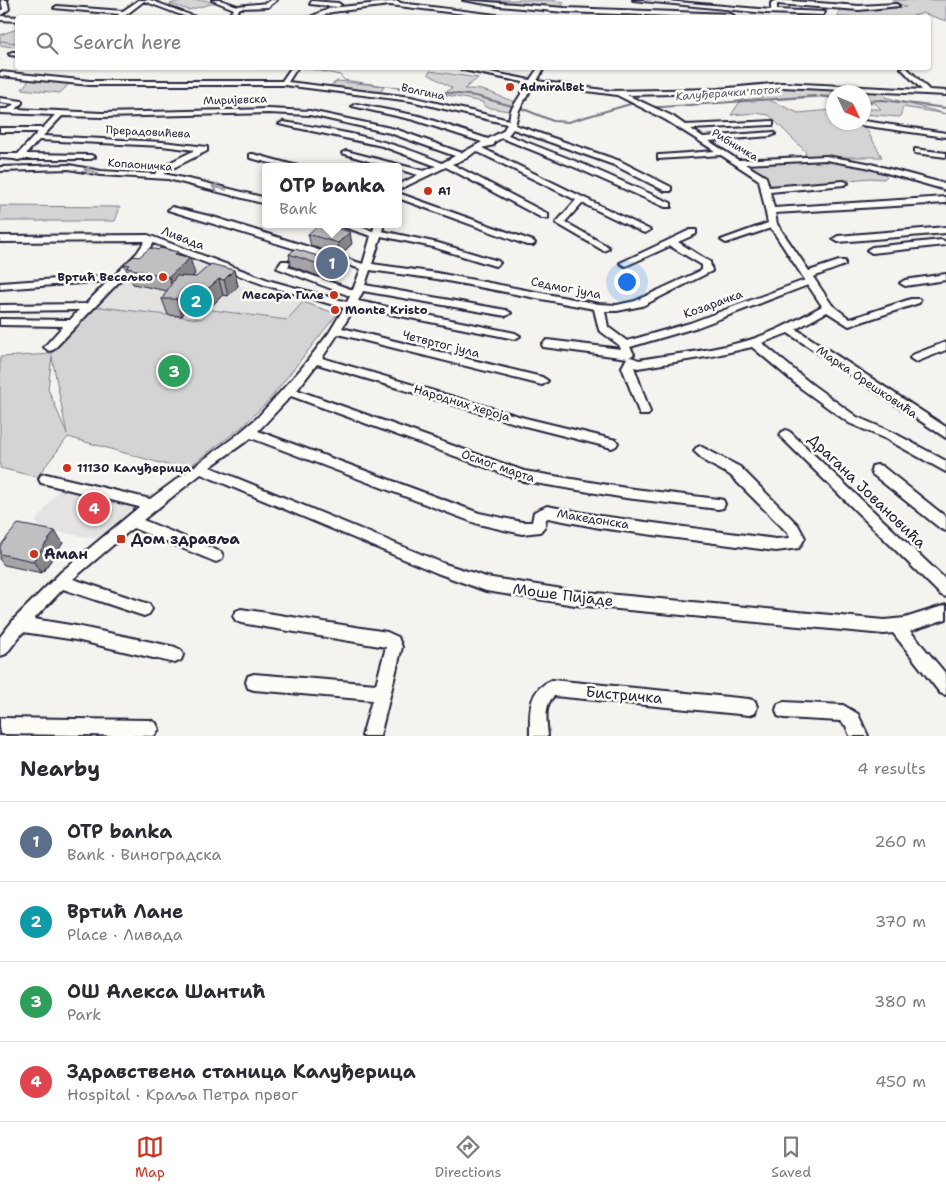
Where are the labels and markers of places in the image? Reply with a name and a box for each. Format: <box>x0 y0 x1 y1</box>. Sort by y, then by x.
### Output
place label: AdmiralBet <box>520 80 585 95</box>
marker: AdmiralBet <box>504 81 516 93</box>
place label: A1 <box>438 184 451 199</box>
marker: A1 <box>422 185 434 197</box>
pin: 1 <box>316 244 348 282</box>
place label: Вртић Весељко <box>58 269 153 285</box>
marker: Вртић Весељко <box>157 271 169 283</box>
pin: 2 <box>180 282 212 320</box>
place label: Месара Гиле <box>242 287 324 303</box>
marker: Месара Гиле <box>328 289 340 301</box>
place label: Monte Kristo <box>345 302 428 318</box>
marker: Monte Kristo <box>329 304 341 316</box>
pin: 3 <box>158 352 190 390</box>
place label: 11130 Калуђерица <box>77 460 192 476</box>
marker: 11130 Калуђерица <box>61 462 73 474</box>
pin: 4 <box>78 489 110 527</box>
place label: Дом здравља <box>131 529 241 549</box>
marker: Дом здравља <box>115 533 127 545</box>
place label: Аман <box>44 544 88 564</box>
marker: Аман <box>28 548 40 560</box>

